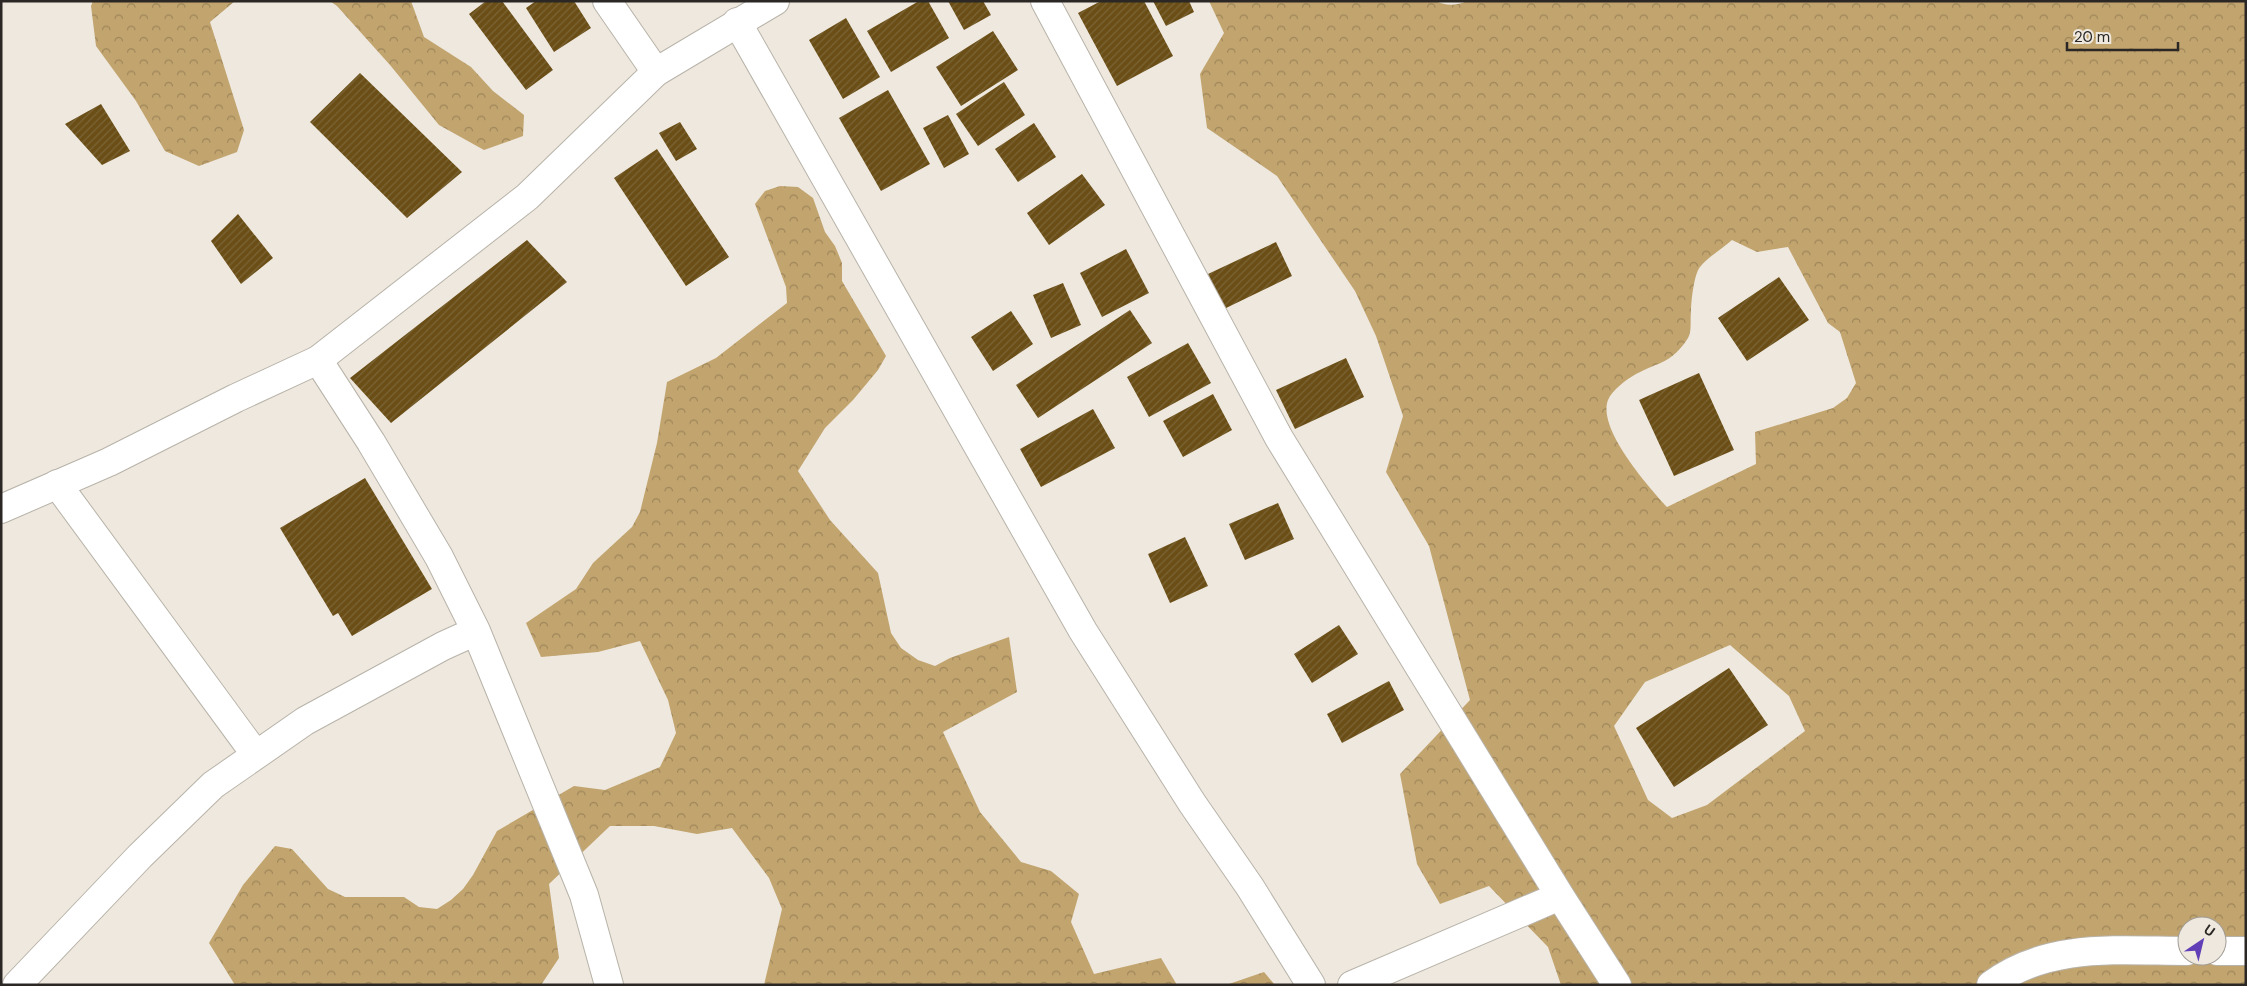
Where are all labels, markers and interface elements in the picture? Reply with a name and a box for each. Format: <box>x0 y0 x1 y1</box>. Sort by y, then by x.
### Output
scale bar <box>2067 20 2178 52</box>
text: 20 m <box>2074 27 2110 47</box>
north arrow <box>2177 916 2227 966</box>
text: U <box>2200 920 2219 940</box>

